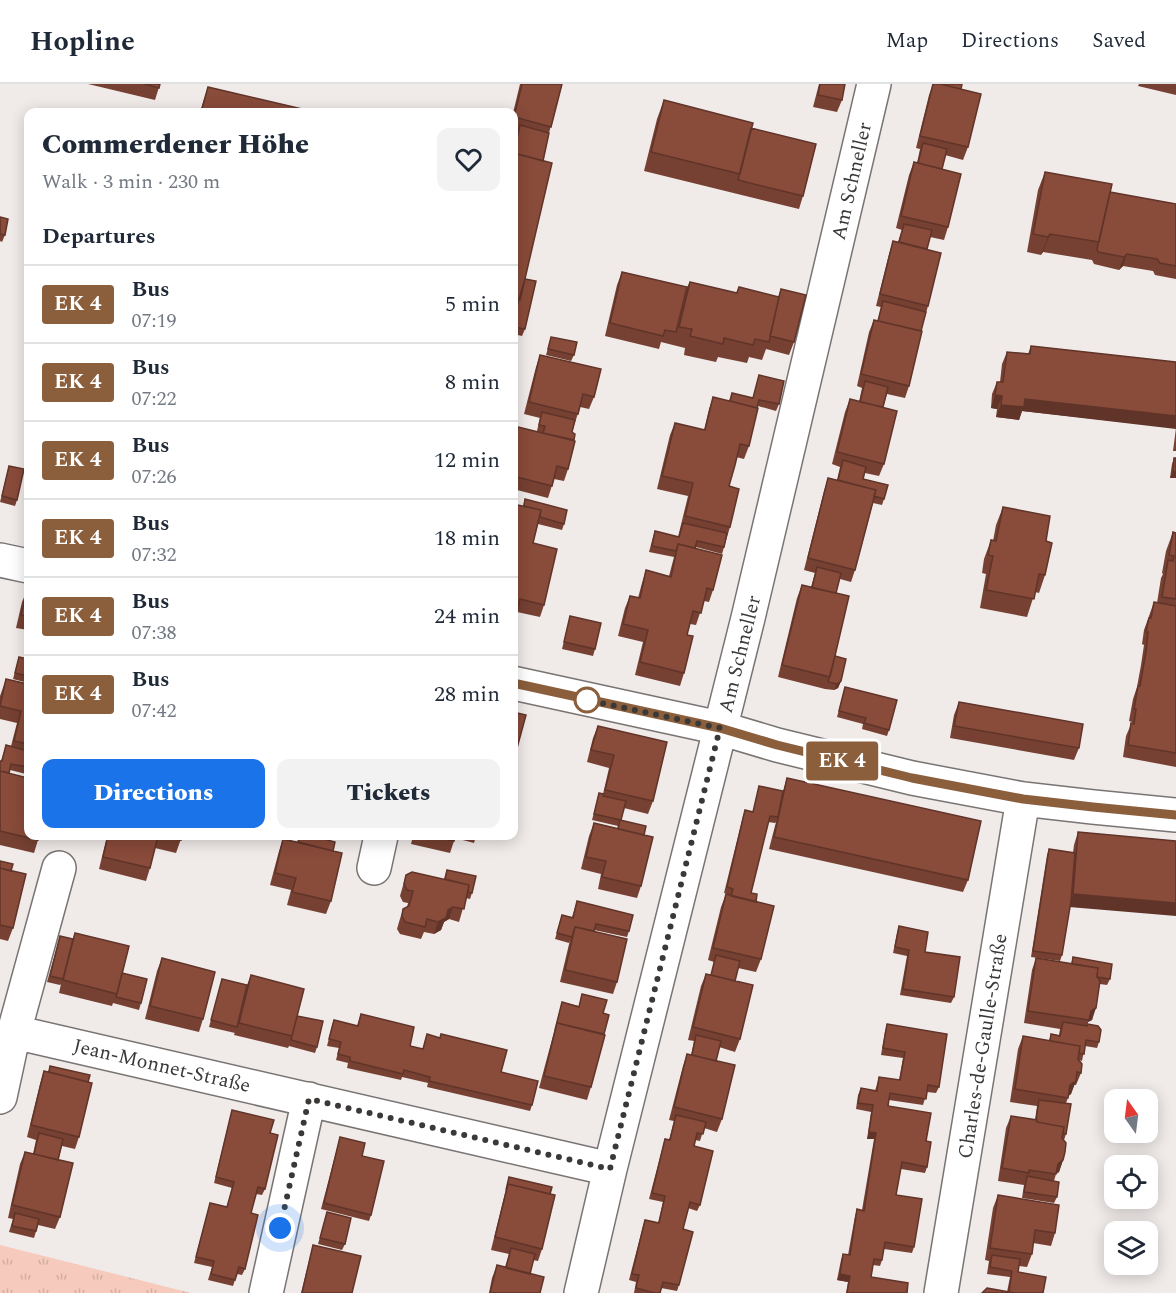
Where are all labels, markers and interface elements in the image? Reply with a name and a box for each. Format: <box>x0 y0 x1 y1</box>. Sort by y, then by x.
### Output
text: Hopline <box>30 20 135 63</box>
text: Map <box>886 25 928 57</box>
text: Directions <box>961 25 1059 57</box>
text: Saved <box>1092 25 1146 57</box>
street label: Am Schneller <box>824 119 880 243</box>
text: Commerdener Höhe <box>42 123 309 166</box>
button: heart <box>437 128 500 191</box>
text: Walk · 3 min · 230 m <box>42 167 220 197</box>
text: Departures <box>42 220 156 253</box>
text: Bus <box>132 273 170 306</box>
text: EK 4 <box>54 288 102 320</box>
text: 5 min <box>445 288 500 321</box>
text: 07:19 <box>132 306 177 336</box>
text: Bus <box>132 351 170 384</box>
text: EK 4 <box>54 366 102 398</box>
text: 8 min <box>445 366 500 399</box>
text: 07:22 <box>132 384 177 414</box>
text: Bus <box>132 429 170 462</box>
text: EK 4 <box>54 444 102 476</box>
text: 12 min <box>434 444 500 477</box>
text: 07:26 <box>132 462 177 492</box>
text: Bus <box>132 507 170 540</box>
text: EK 4 <box>54 522 102 554</box>
text: 18 min <box>434 522 500 555</box>
text: 07:32 <box>132 540 177 570</box>
text: Bus <box>132 585 170 618</box>
street label: Am Schneller <box>711 592 769 716</box>
text: EK 4 <box>54 600 102 632</box>
text: 24 min <box>434 600 500 633</box>
text: 07:38 <box>132 618 177 648</box>
text: Bus <box>132 663 170 696</box>
text: EK 4 <box>54 678 102 710</box>
text: 28 min <box>434 678 500 711</box>
unlabelled marker <box>574 687 600 713</box>
text: 07:42 <box>132 696 177 726</box>
line badge: EK 4 <box>800 742 884 780</box>
text: EK 4 <box>818 745 866 777</box>
button: Directions <box>42 759 265 828</box>
button: Tickets <box>277 759 500 828</box>
street label: Charles-de-Gaulle-Straße <box>950 931 1016 1161</box>
street label: Jean-Monnet-Straße <box>70 1031 253 1101</box>
north arrow <box>1104 1089 1158 1143</box>
map controls <box>1104 1089 1158 1275</box>
button: locate <box>1104 1155 1158 1209</box>
your location <box>265 1213 295 1243</box>
button: layers <box>1104 1221 1158 1275</box>

